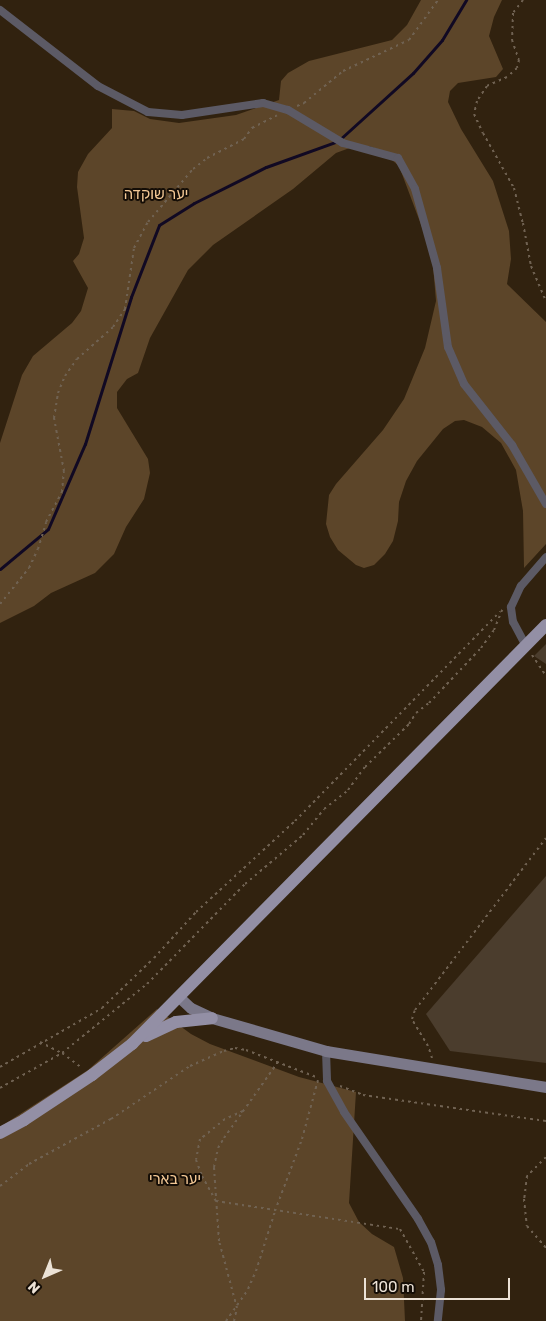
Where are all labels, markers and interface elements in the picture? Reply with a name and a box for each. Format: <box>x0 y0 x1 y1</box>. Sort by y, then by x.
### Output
park label: יער שוקדה <box>123 186 189 204</box>
park label: יער בארי <box>149 1171 201 1189</box>
north arrow <box>20 1251 70 1301</box>
scale bar <box>366 1268 512 1300</box>
text: N <box>25 1278 44 1297</box>
text: 100 m <box>372 1278 414 1296</box>

